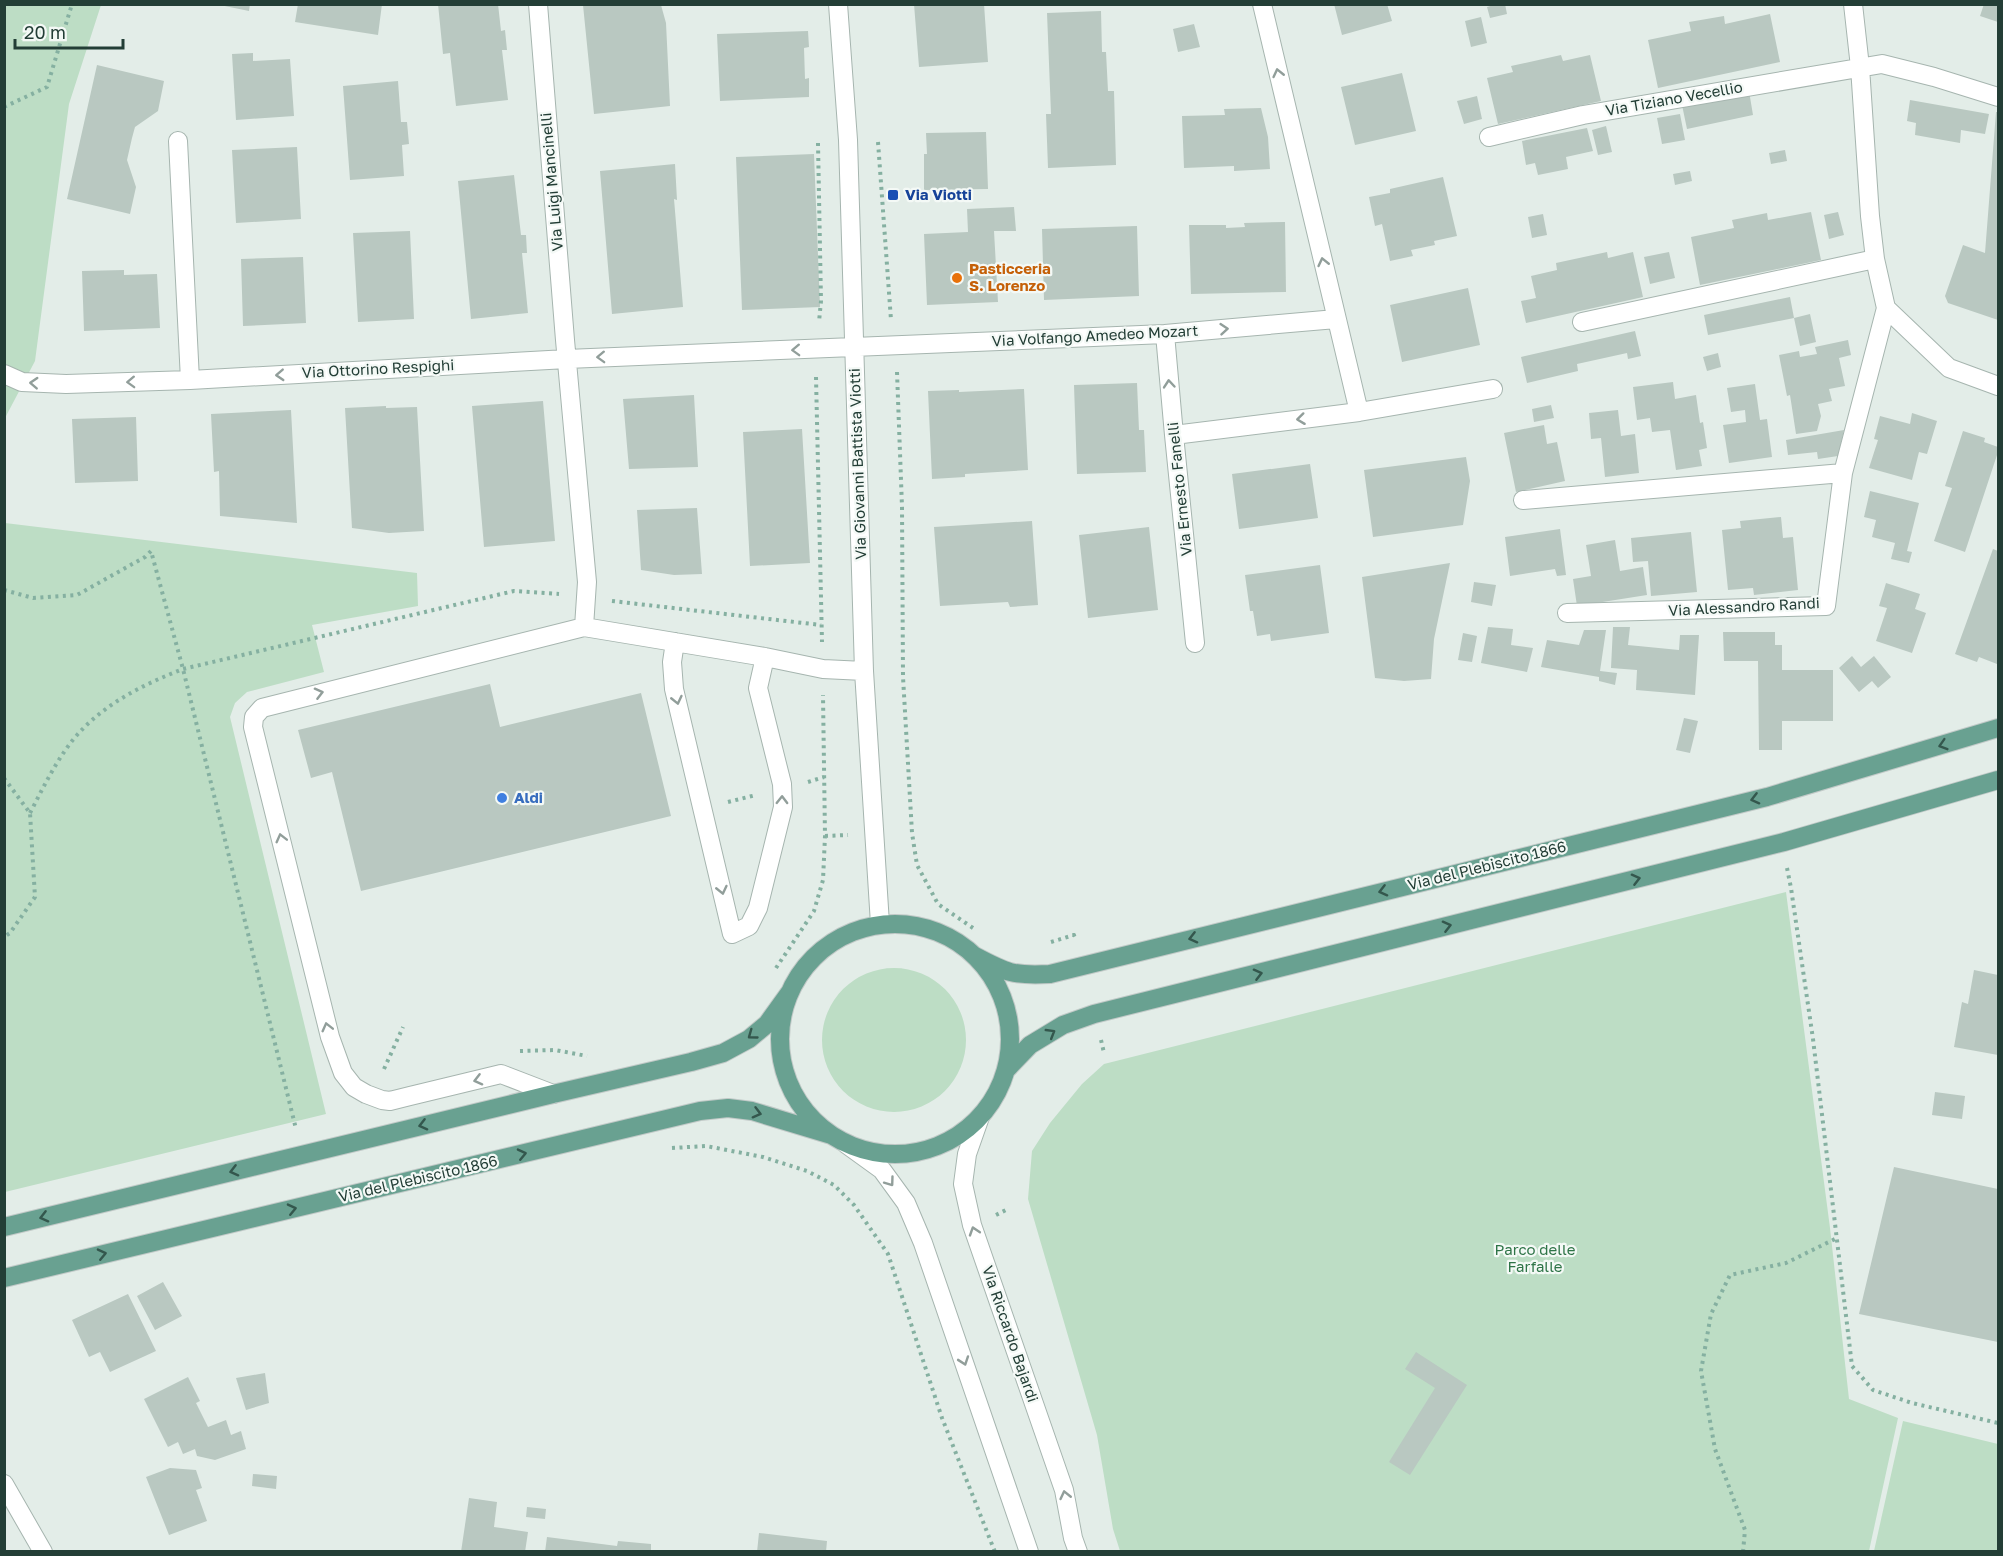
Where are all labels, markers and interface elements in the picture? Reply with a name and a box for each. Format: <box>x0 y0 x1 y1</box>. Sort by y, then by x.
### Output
scale bar <box>15 12 123 50</box>
text: 20 m <box>24 21 66 43</box>
one-way arrow <box>1273 68 1286 78</box>
street label: Via Tiziano Vecellio <box>1604 77 1744 119</box>
street label: Via Luigi Mancinelli <box>536 112 566 252</box>
place label: Via Viotti <box>905 185 972 203</box>
marker: Via Viotti <box>886 188 900 202</box>
one-way arrow <box>1317 258 1330 268</box>
place label: Pasticceria S. Lorenzo <box>969 259 1051 294</box>
marker: Pasticceria S. Lorenzo <box>950 271 964 285</box>
street label: Via Volfango Amedeo Mozart <box>991 321 1199 349</box>
one-way arrow <box>1219 323 1228 336</box>
one-way arrow <box>791 343 800 356</box>
one-way arrow <box>596 351 605 364</box>
street label: Via Ottorino Respighi <box>301 355 455 381</box>
one-way arrow <box>276 368 285 381</box>
street label: Via Giovanni Battista Viotti <box>845 368 869 560</box>
one-way arrow <box>127 375 136 388</box>
one-way arrow <box>30 376 39 389</box>
one-way arrow <box>1163 379 1176 388</box>
one-way arrow <box>1296 412 1305 425</box>
street label: Via Ernesto Fanelli <box>1163 421 1195 557</box>
street label: Via Alessandro Randi <box>1668 593 1820 619</box>
one-way arrow <box>314 688 324 701</box>
one-way arrow <box>669 695 682 705</box>
one-way arrow <box>1938 738 1949 750</box>
place label: Aldi <box>514 788 543 806</box>
marker: Aldi <box>495 791 509 805</box>
one-way arrow <box>1751 792 1761 805</box>
one-way arrow <box>776 795 788 804</box>
one-way arrow <box>275 833 288 843</box>
street label: Via del Plebiscito 1866 <box>1406 837 1568 893</box>
one-way arrow <box>1631 874 1641 887</box>
one-way arrow <box>1378 884 1388 897</box>
one-way arrow <box>715 885 728 895</box>
one-way arrow <box>1442 921 1452 934</box>
one-way arrow <box>1188 931 1198 944</box>
one-way arrow <box>1252 968 1262 981</box>
one-way arrow <box>322 1023 335 1033</box>
one-way arrow <box>747 1028 758 1039</box>
one-way arrow <box>1045 1028 1055 1040</box>
one-way arrow <box>473 1072 483 1085</box>
one-way arrow <box>752 1105 762 1118</box>
one-way arrow <box>419 1118 429 1131</box>
one-way arrow <box>517 1148 527 1161</box>
street label: Via del Plebiscito 1866 <box>336 1151 499 1205</box>
one-way arrow <box>229 1164 239 1177</box>
one-way arrow <box>883 1175 894 1186</box>
one-way arrow <box>287 1203 297 1216</box>
one-way arrow <box>40 1210 50 1223</box>
one-way arrow <box>969 1226 981 1237</box>
park label: Parco delle Farfalle <box>1495 1240 1576 1275</box>
one-way arrow <box>97 1249 107 1262</box>
street label: Via Riccardo Bajardi <box>979 1263 1043 1404</box>
one-way arrow <box>956 1355 969 1366</box>
one-way arrow <box>1059 1490 1072 1500</box>

